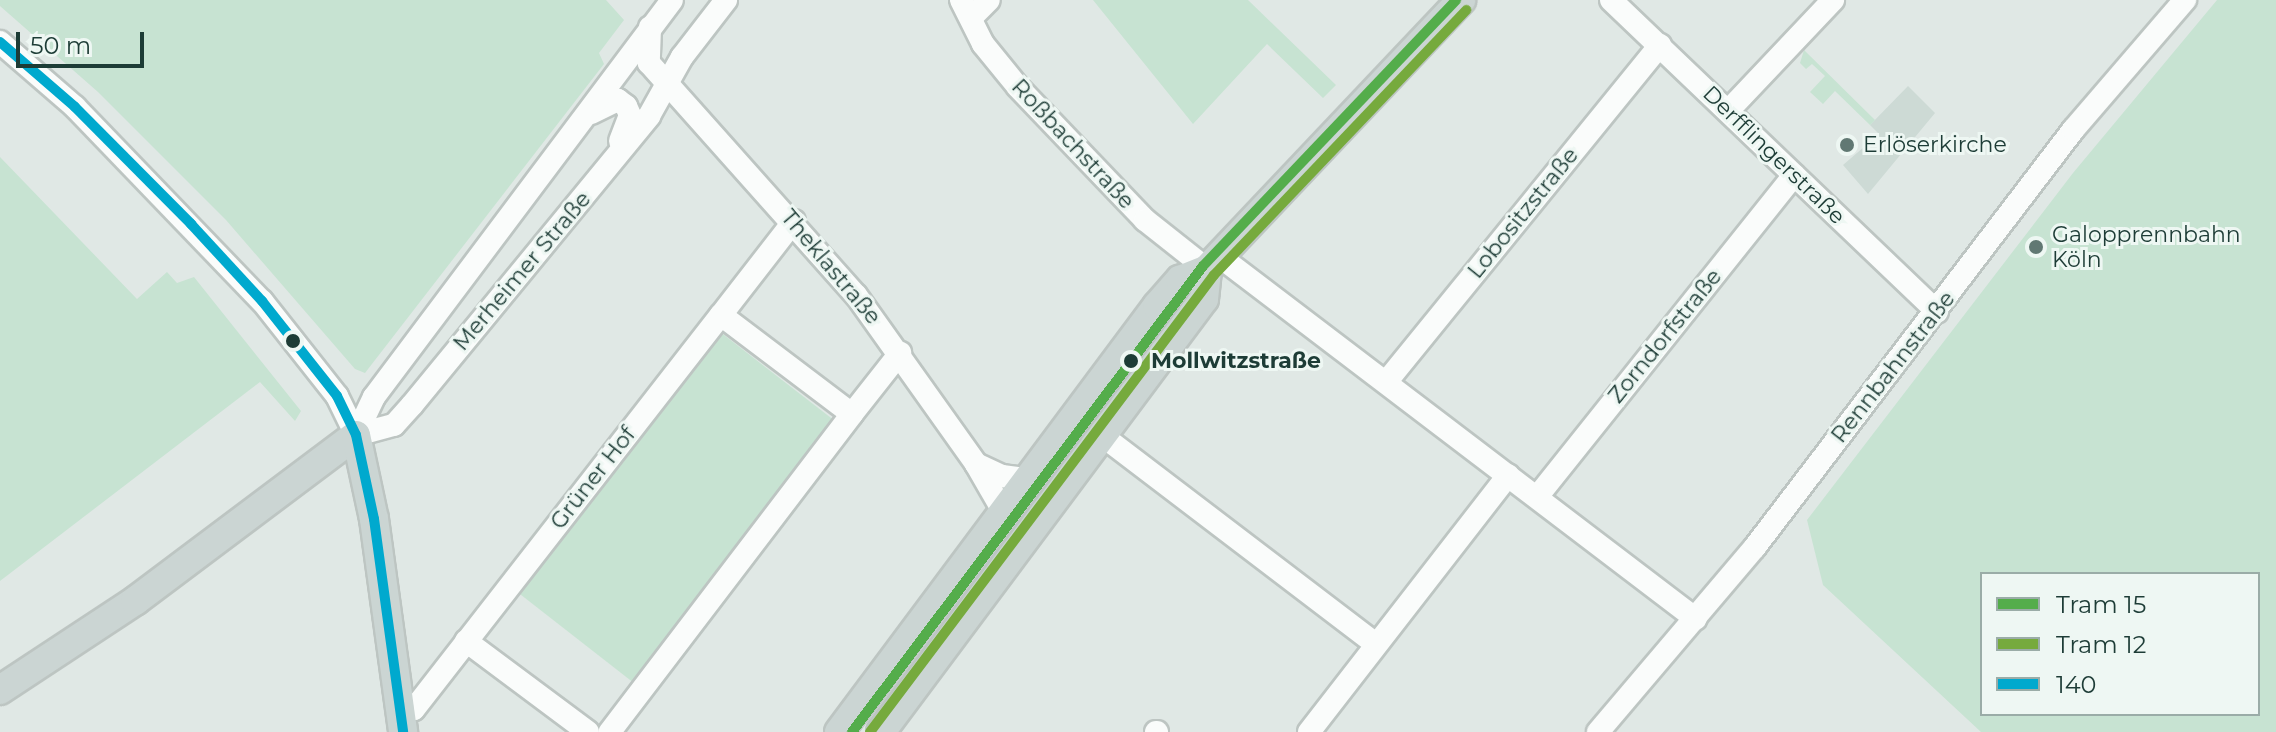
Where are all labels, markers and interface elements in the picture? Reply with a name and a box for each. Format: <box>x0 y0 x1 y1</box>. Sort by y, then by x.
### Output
scale bar <box>20 16 148 66</box>
text: 50 m <box>30 31 91 60</box>
street label: Roßbachstraße <box>1006 74 1140 214</box>
street label: Derfflingerstraße <box>1697 80 1851 230</box>
place label: Erlöserkirche <box>1863 132 2007 158</box>
marker: Erlöserkirche <box>1838 136 1856 154</box>
street label: Lobositzstraße <box>1462 142 1584 284</box>
street label: Merheimer Straße <box>448 186 596 356</box>
street label: Theklastraße <box>775 204 887 330</box>
place label: Galopprennbahn Köln <box>2052 221 2241 272</box>
marker: Galopprennbahn Köln <box>2027 238 2045 256</box>
street label: Zorndorfstraße <box>1603 264 1727 408</box>
street label: Rennbahnstraße <box>1826 286 1960 448</box>
unlabelled marker <box>285 333 301 349</box>
marker: Mollwitzstraße <box>1118 348 1144 374</box>
place label: Mollwitzstraße <box>1151 348 1321 374</box>
street label: Grüner Hof <box>545 422 641 534</box>
legend <box>1980 572 2260 716</box>
text: Tram 15 <box>2056 590 2146 619</box>
text: Tram 12 <box>2056 630 2146 659</box>
text: 140 <box>2056 670 2096 699</box>

